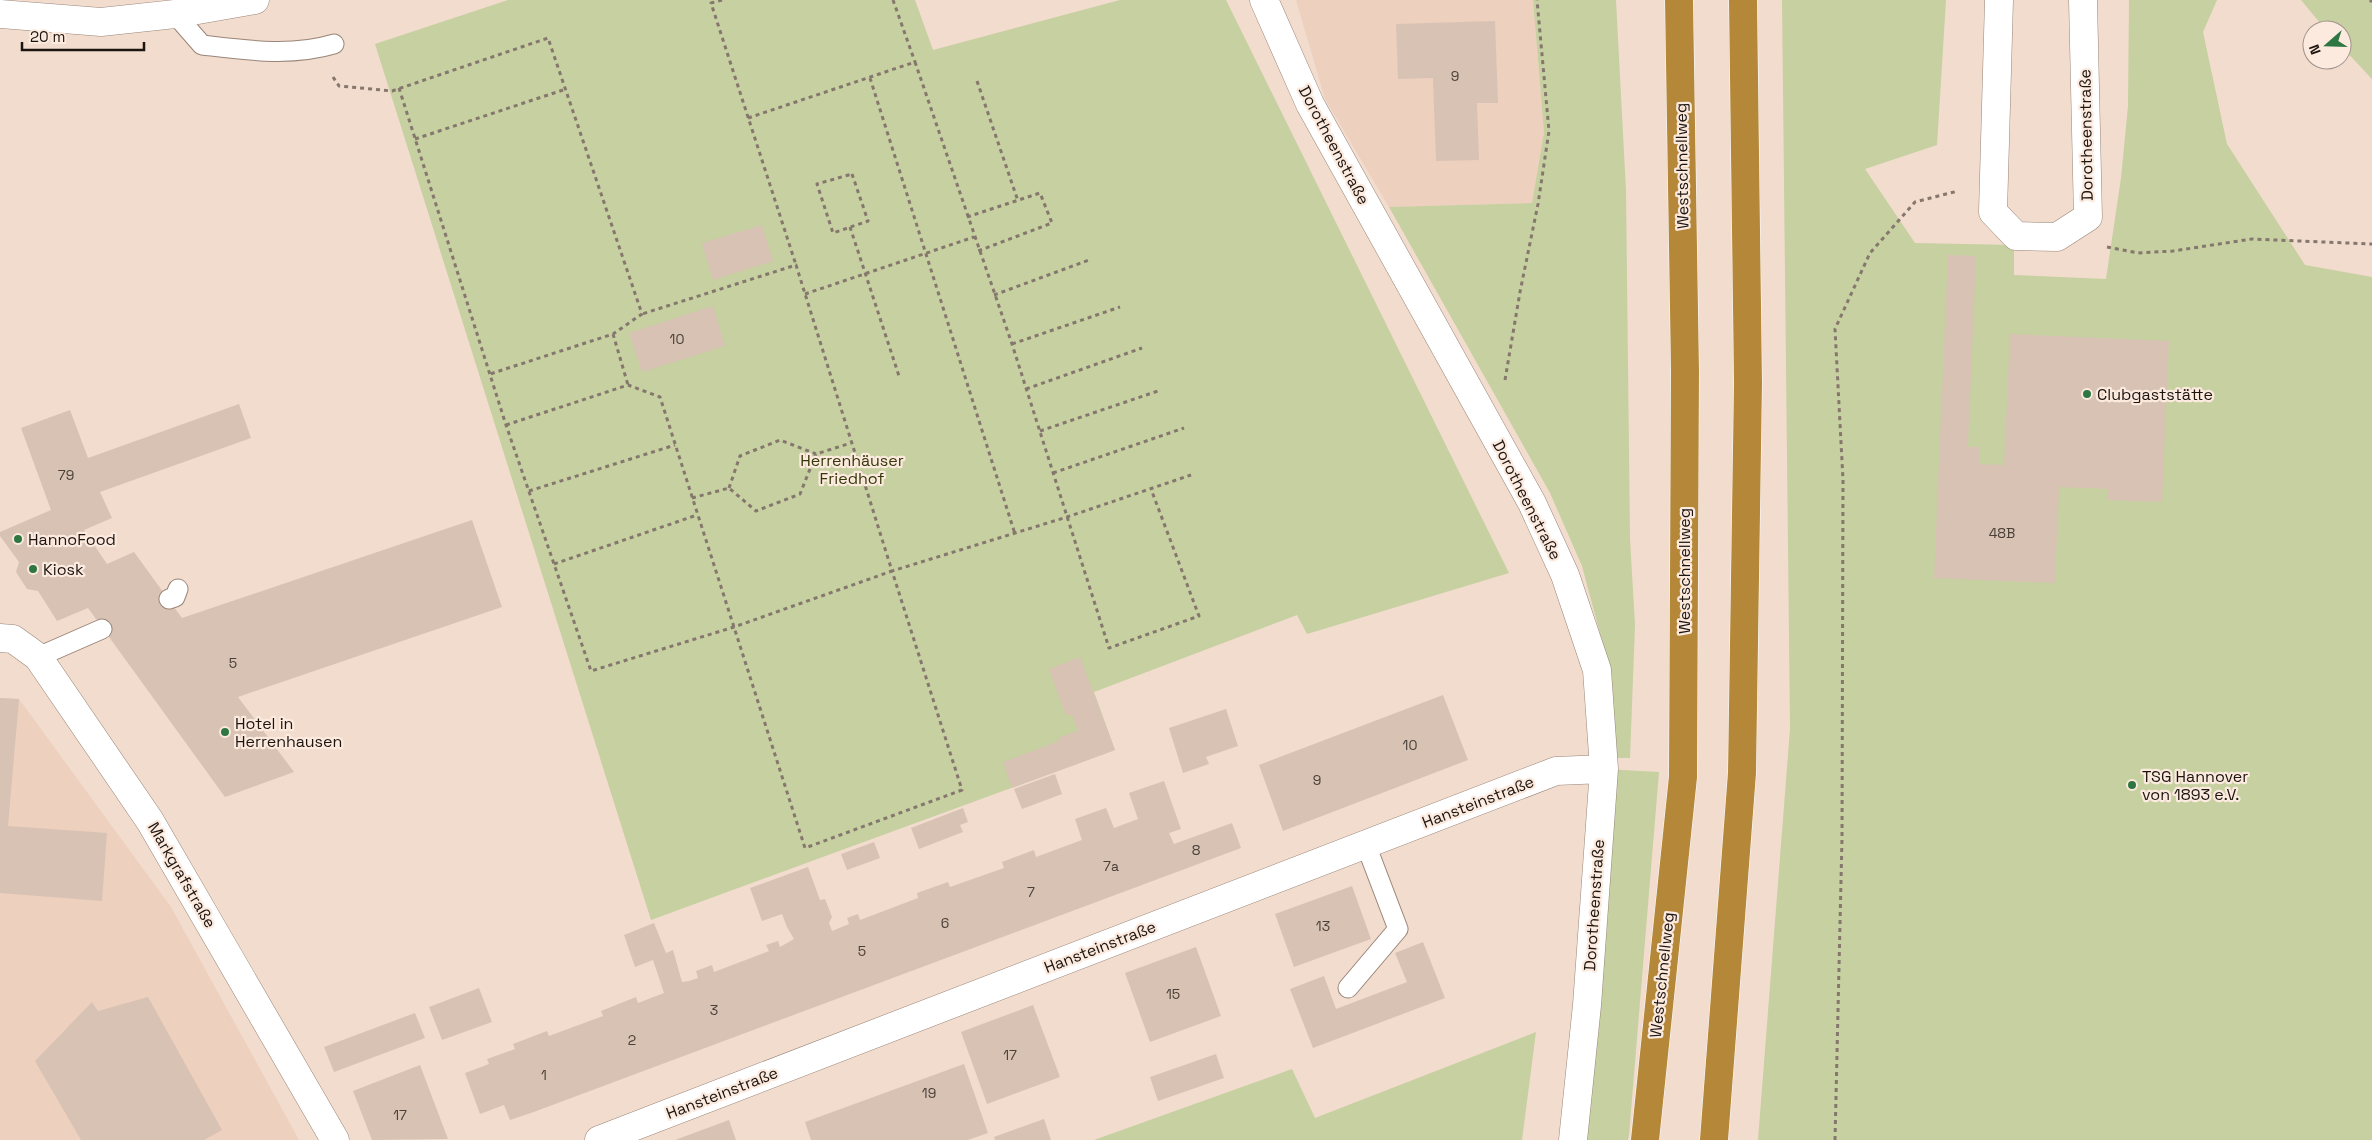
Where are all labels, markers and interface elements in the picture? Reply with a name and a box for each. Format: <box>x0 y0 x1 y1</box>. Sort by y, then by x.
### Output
scale bar <box>22 20 145 52</box>
north arrow <box>2302 20 2352 70</box>
text: 20 m <box>30 27 65 46</box>
text: N <box>2305 42 2325 57</box>
house number: 9 <box>1451 67 1459 85</box>
street label: Dorotheenstraße <box>2074 69 2098 201</box>
street label: Dorotheenstraße <box>1294 82 1374 208</box>
street label: Westschnellweg <box>1670 103 1694 229</box>
house number: 10 <box>670 330 684 348</box>
place label: Clubgaststätte <box>2097 384 2213 405</box>
marker: Clubgaststätte <box>2081 388 2093 400</box>
street label: Dorotheenstraße <box>1488 437 1566 563</box>
park label: Herrenhäuser Friedhof <box>800 450 904 489</box>
house number: 79 <box>58 466 74 484</box>
street label: Westschnellweg <box>1674 508 1695 634</box>
house number: 48B <box>1989 524 2015 542</box>
place label: HannoFood <box>28 529 116 550</box>
marker: HannoFood <box>12 533 24 545</box>
place label: Kiosk <box>43 559 84 580</box>
marker: Kiosk <box>27 563 39 575</box>
house number: 5 <box>229 654 237 672</box>
place label: Hotel in Herrenhausen <box>235 713 342 752</box>
marker: Hotel in Herrenhausen <box>219 726 231 738</box>
house number: 10 <box>1403 736 1417 754</box>
place label: TSG Hannover von 1893 e.V. <box>2142 766 2248 805</box>
house number: 9 <box>1313 771 1321 789</box>
street label: Hansteinstraße <box>1419 771 1537 833</box>
marker: TSG Hannover von 1893 e.V. <box>2126 779 2138 791</box>
street label: Markgrafstraße <box>143 818 221 932</box>
street label: Dorotheenstraße <box>1579 839 1609 971</box>
house number: 8 <box>1192 841 1201 859</box>
house number: 7a <box>1103 857 1119 875</box>
house number: 7 <box>1027 883 1035 901</box>
street label: Westschnellweg <box>1645 911 1679 1039</box>
house number: 6 <box>941 914 949 932</box>
street label: Hansteinstraße <box>1041 916 1159 978</box>
house number: 13 <box>1316 917 1330 935</box>
house number: 5 <box>858 942 866 960</box>
house number: 15 <box>1166 985 1180 1003</box>
house number: 3 <box>710 1001 718 1019</box>
house number: 2 <box>628 1031 636 1049</box>
house number: 17 <box>1003 1046 1017 1064</box>
street label: Hansteinstraße <box>663 1062 781 1124</box>
house number: 1 <box>541 1066 547 1084</box>
house number: 19 <box>922 1084 936 1102</box>
house number: 17 <box>393 1106 407 1124</box>

